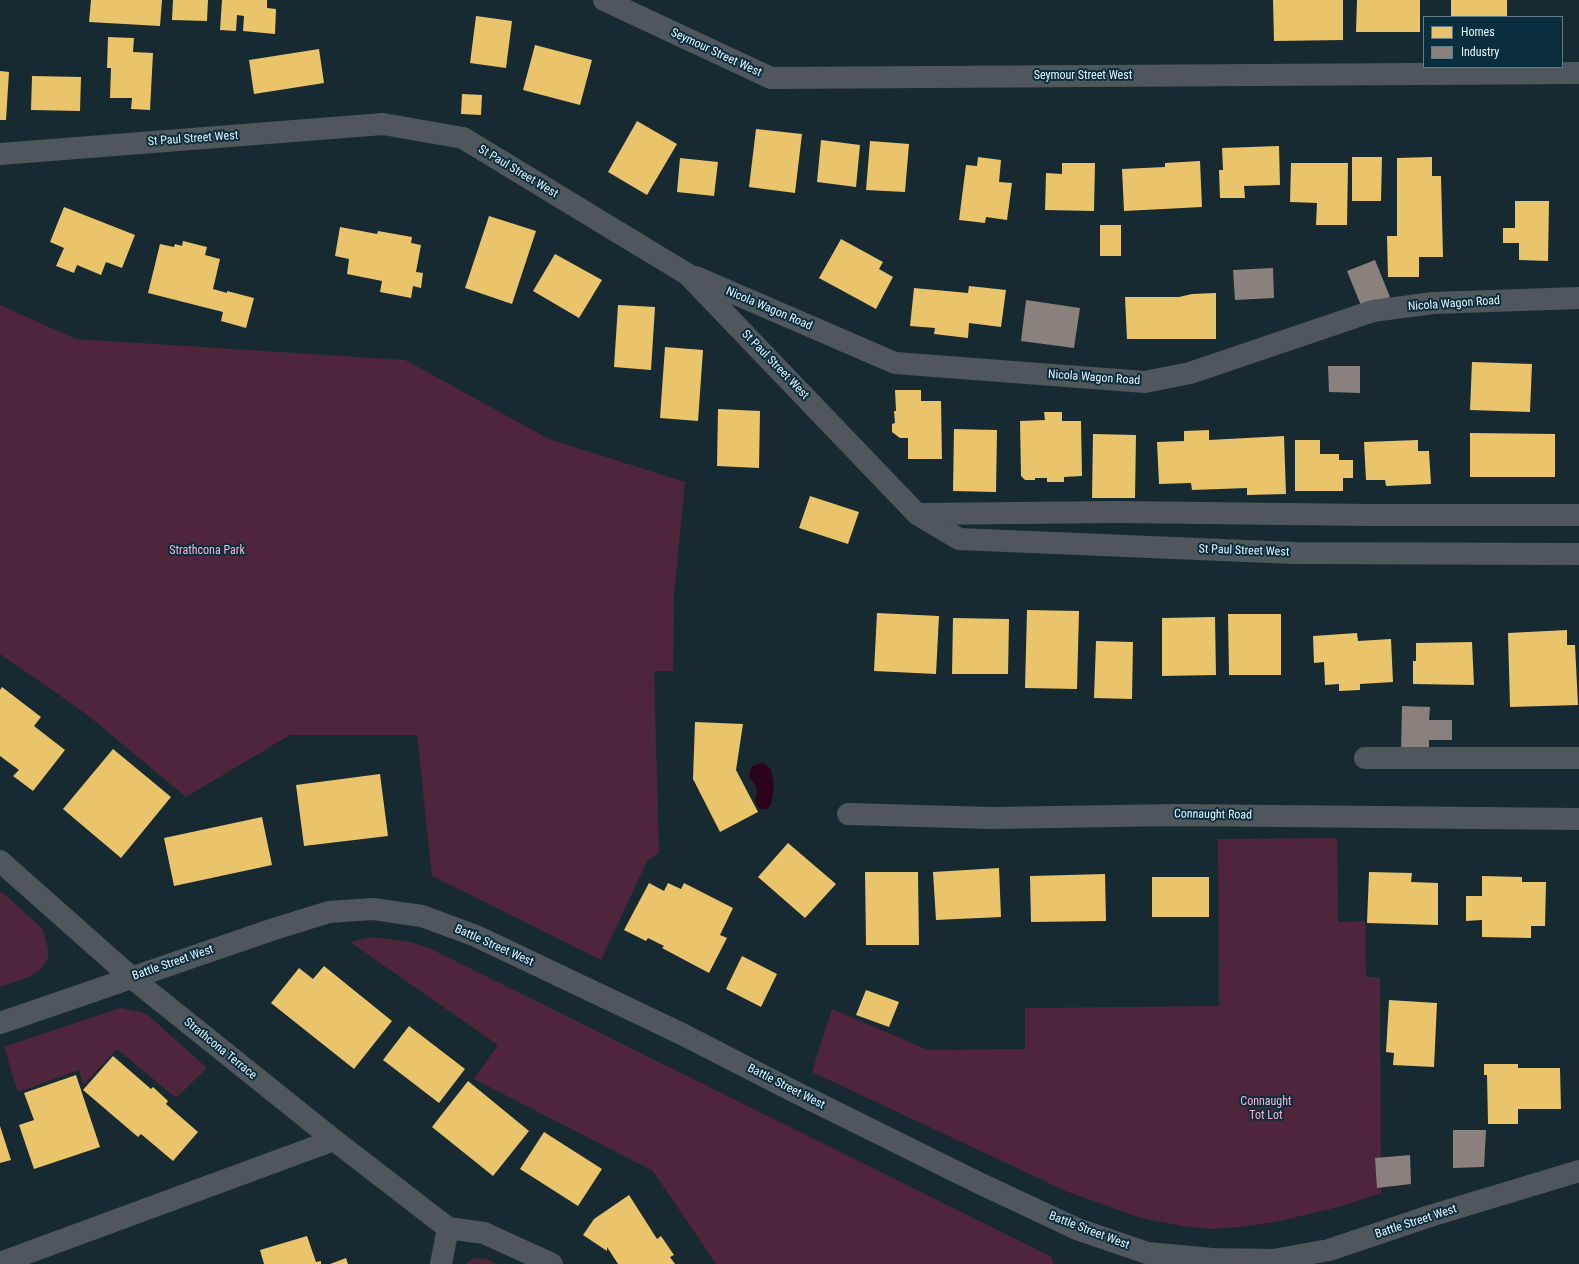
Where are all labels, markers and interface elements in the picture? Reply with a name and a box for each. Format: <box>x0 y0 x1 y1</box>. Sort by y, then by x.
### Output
legend <box>1423 16 1563 68</box>
text: Homes <box>1461 25 1495 39</box>
street label: Seymour Street West <box>668 26 764 80</box>
text: Industry <box>1461 45 1499 59</box>
street label: Seymour Street West <box>1034 69 1132 83</box>
street label: St Paul Street West <box>147 129 239 149</box>
street label: St Paul Street West <box>475 142 561 202</box>
street label: Nicola Wagon Road <box>724 284 814 334</box>
street label: Nicola Wagon Road <box>1407 294 1501 314</box>
street label: St Paul Street West <box>738 327 812 403</box>
street label: Nicola Wagon Road <box>1047 368 1141 388</box>
street label: St Paul Street West <box>1198 542 1290 560</box>
park label: Strathcona Park <box>169 544 245 558</box>
street label: Connaught Road <box>1174 807 1252 823</box>
street label: Battle Street West <box>452 922 536 970</box>
street label: Battle Street West <box>130 942 216 984</box>
street label: Strathcona Terrace <box>181 1015 259 1083</box>
street label: Battle Street West <box>745 1061 827 1113</box>
park label: Connaught Tot Lot <box>1240 1095 1292 1123</box>
street label: Battle Street West <box>1373 1202 1459 1242</box>
street label: Battle Street West <box>1047 1209 1131 1253</box>

